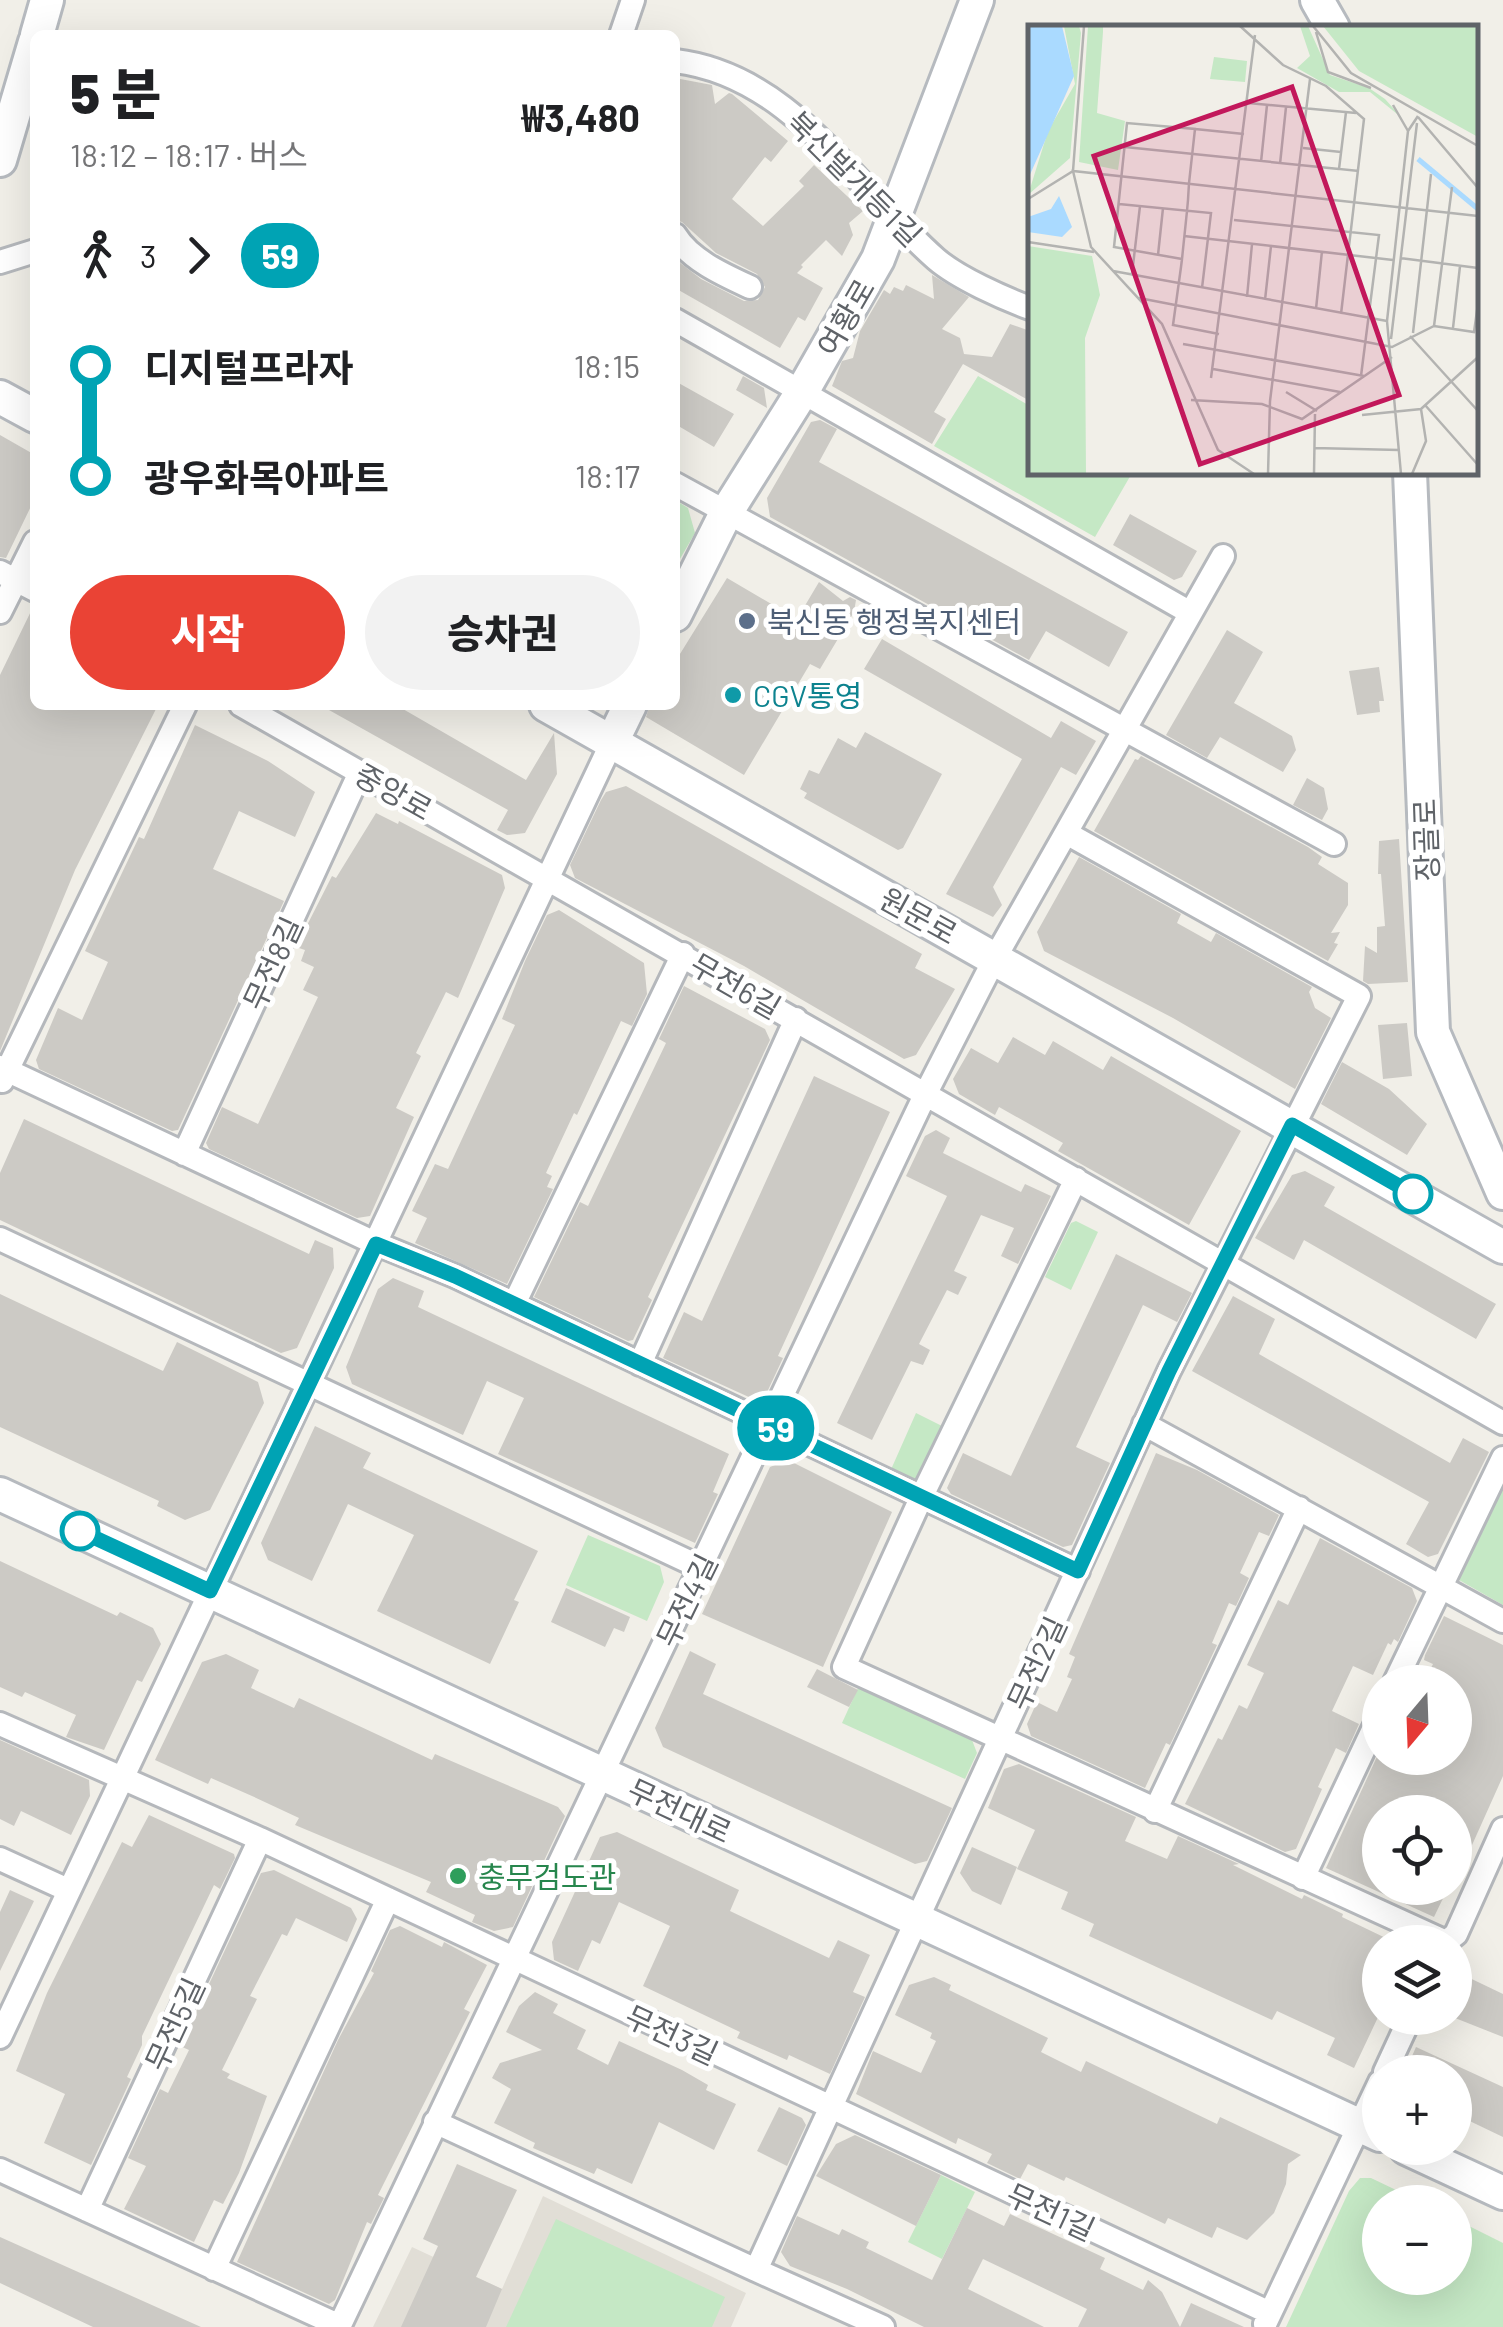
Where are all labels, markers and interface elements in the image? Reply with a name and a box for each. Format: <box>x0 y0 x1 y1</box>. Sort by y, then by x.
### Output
inset map <box>1028 25 1478 475</box>
text: 5 분 <box>70 59 162 125</box>
text: ₩3,480 <box>522 94 640 140</box>
street label: 북신발개등1길 <box>780 103 930 253</box>
text: 18:12 – 18:17 · 버스 <box>70 135 308 173</box>
icon: walk <box>70 228 125 283</box>
icon: forward <box>171 228 226 283</box>
text: 59 <box>261 234 299 276</box>
text: 3 <box>140 236 156 274</box>
street label: 여황로 <box>809 272 881 362</box>
text: 디지털프라자 <box>144 344 354 390</box>
text: 18:15 <box>574 346 640 384</box>
text: 광우화목아파트 <box>144 454 389 500</box>
text: 18:17 <box>575 456 640 494</box>
button: 시작 <box>70 575 345 690</box>
button: 승차권 <box>365 575 640 690</box>
place label: 북신동 행정복지센터 <box>767 603 1021 639</box>
marker: 북신동 행정복지센터 <box>736 610 758 632</box>
place label: CGV통영 <box>753 677 862 713</box>
marker: CGV통영 <box>722 684 744 706</box>
street label: 중앙로 <box>349 755 439 827</box>
street label: 장골로 <box>1406 798 1444 882</box>
street label: 원문로 <box>874 879 964 951</box>
street label: 무전8길 <box>235 911 309 1015</box>
street label: 무전6길 <box>684 945 788 1025</box>
unlabelled marker <box>1394 1175 1432 1213</box>
line badge: 59 <box>731 1396 821 1460</box>
text: 59 <box>757 1407 795 1449</box>
unlabelled marker <box>61 1512 99 1550</box>
street label: 무전4길 <box>648 1547 724 1653</box>
street label: 무전2길 <box>999 1611 1073 1715</box>
north arrow <box>1362 1665 1472 1775</box>
map controls <box>1362 1665 1472 2295</box>
street label: 무전대로 <box>622 1770 738 1850</box>
button: locate <box>1362 1795 1472 1905</box>
place label: 충무검도관 <box>478 1858 616 1894</box>
marker: 충무검도관 <box>447 1865 469 1887</box>
button: layers <box>1362 1925 1472 2035</box>
street label: 무전5길 <box>137 1972 211 2076</box>
street label: 무전3길 <box>620 1997 724 2071</box>
button: + <box>1362 2055 1472 2165</box>
street label: 무전1길 <box>1001 2175 1101 2247</box>
button: − <box>1362 2185 1472 2295</box>

